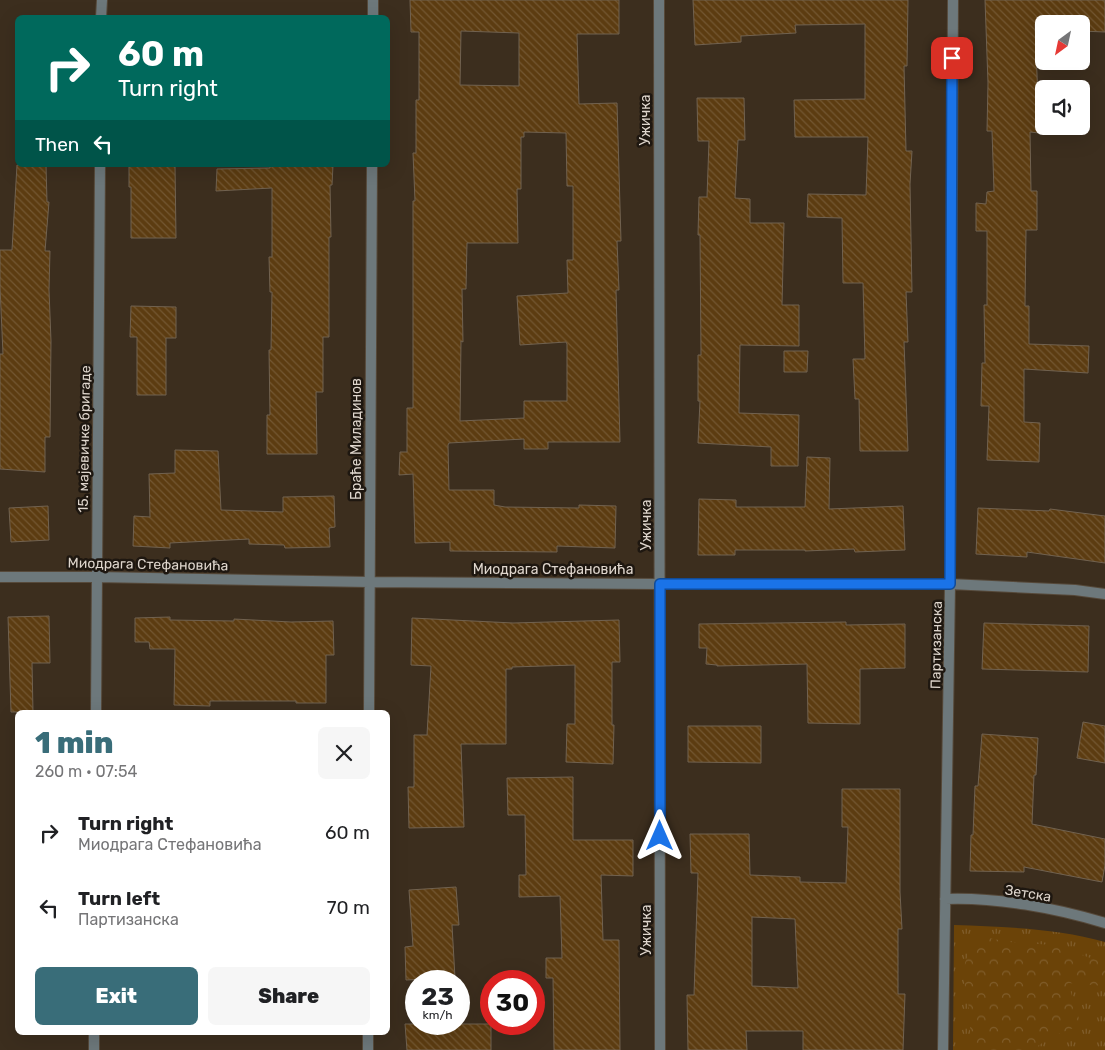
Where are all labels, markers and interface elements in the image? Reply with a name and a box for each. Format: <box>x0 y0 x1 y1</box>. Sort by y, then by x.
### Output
north arrow <box>1035 15 1090 70</box>
map controls <box>1035 15 1090 135</box>
text: 60 m <box>118 33 204 75</box>
icon: right <box>35 35 100 100</box>
pin <box>931 37 973 79</box>
icon: arrive <box>938 44 966 72</box>
text: Turn right <box>118 75 218 102</box>
button: sound <box>1035 80 1090 135</box>
street label: Ужичка <box>637 95 654 145</box>
icon: left <box>89 130 117 158</box>
text: Then <box>35 133 79 156</box>
street label: 15. мајевичке бригаде <box>75 365 94 513</box>
street label: Браће Миладинов <box>348 378 365 500</box>
street label: Ужичка <box>638 500 655 550</box>
street label: Миодрага Стефановића <box>67 555 228 574</box>
street label: Миодрага Стефановића <box>473 561 633 578</box>
street label: Партизанска <box>927 601 946 689</box>
text: 1 min <box>35 725 113 761</box>
button: close <box>318 727 370 779</box>
text: 260 m · 07:54 <box>35 762 137 781</box>
position arrow <box>633 809 685 861</box>
text: Turn right <box>78 812 173 835</box>
icon: right <box>35 819 63 847</box>
text: 60 m <box>325 821 370 844</box>
text: Миодрага Стефановића <box>78 835 262 854</box>
street label: Зетска <box>1004 881 1052 906</box>
text: Turn left <box>78 887 160 910</box>
icon: left <box>35 894 63 922</box>
text: 70 m <box>327 896 370 919</box>
street label: Ужичка <box>638 905 655 955</box>
text: Партизанска <box>78 910 179 929</box>
button: Exit <box>35 967 198 1025</box>
button: Share <box>208 967 370 1025</box>
speed limit sign: 30 <box>480 970 545 1035</box>
text: 23 <box>421 982 454 1011</box>
text: km/h <box>423 1008 452 1022</box>

